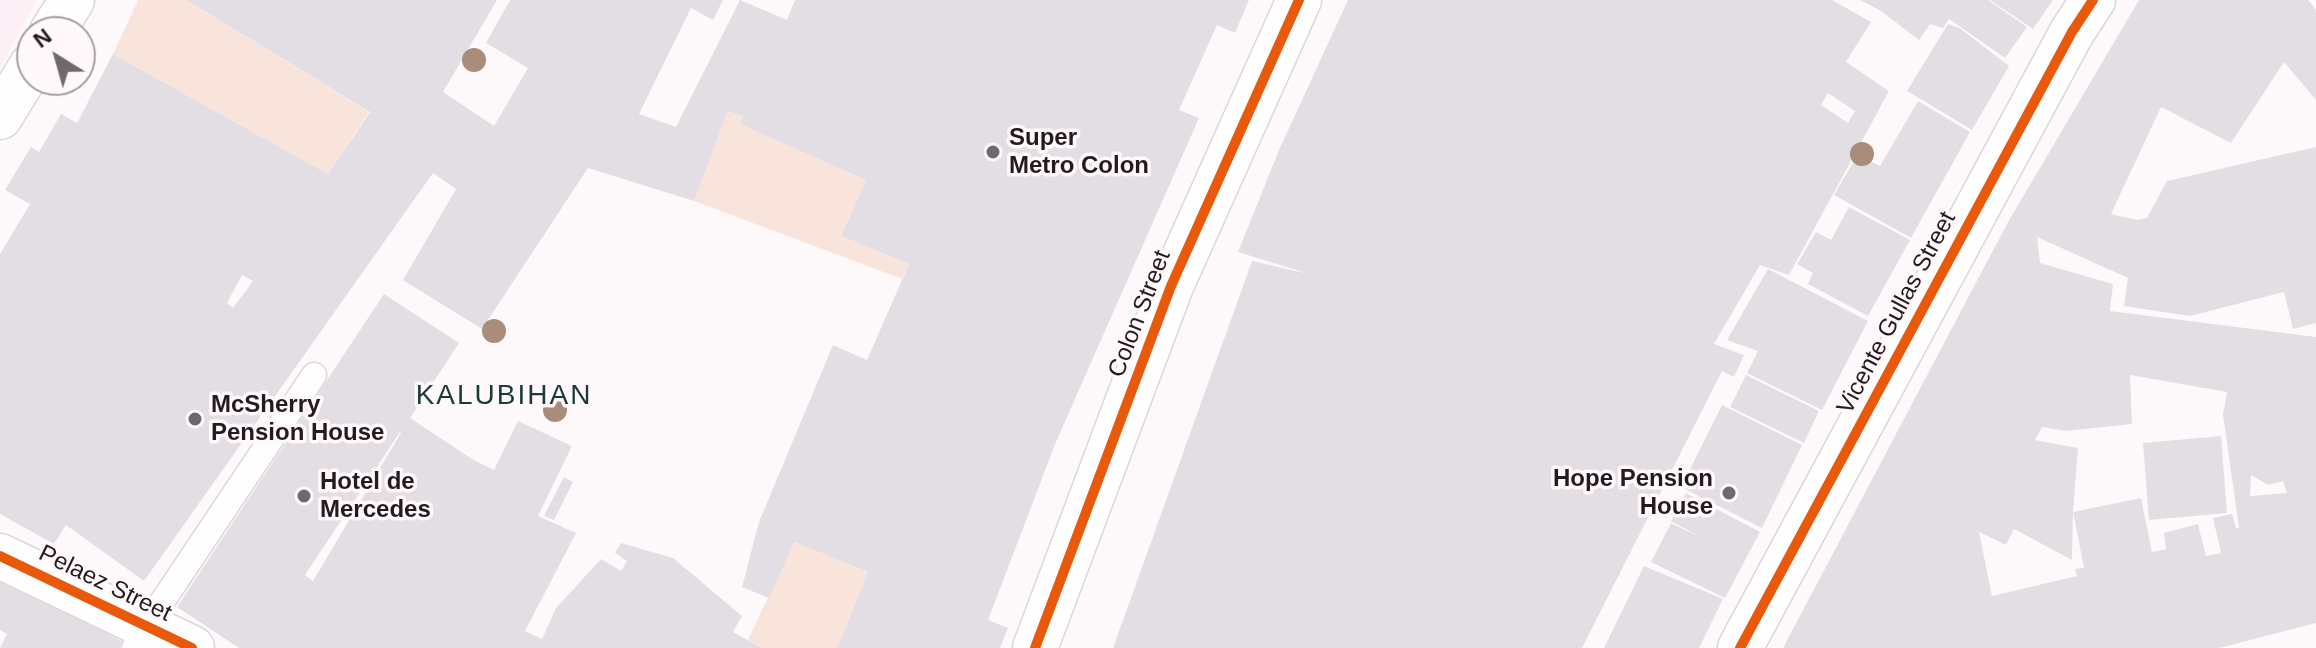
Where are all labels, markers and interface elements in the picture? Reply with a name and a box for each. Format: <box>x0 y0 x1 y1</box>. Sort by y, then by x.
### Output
north arrow <box>16 16 96 96</box>
text: N <box>29 23 56 53</box>
place label: Super Metro Colon <box>1009 124 1149 180</box>
marker: Super Metro Colon <box>984 143 1002 161</box>
street label: Vicente Gullas Street <box>1831 207 1963 419</box>
street label: Colon Street <box>1103 247 1177 381</box>
district label: KALUBIHAN <box>416 379 592 413</box>
place label: McSherry Pension House <box>211 391 384 447</box>
marker: McSherry Pension House <box>186 410 204 428</box>
place label: Hope Pension House <box>1553 465 1713 521</box>
place label: Hotel de Mercedes <box>320 468 431 524</box>
marker: Hope Pension House <box>1720 484 1738 502</box>
marker: Hotel de Mercedes <box>295 487 313 505</box>
street label: Pelaez Street <box>34 539 176 629</box>

